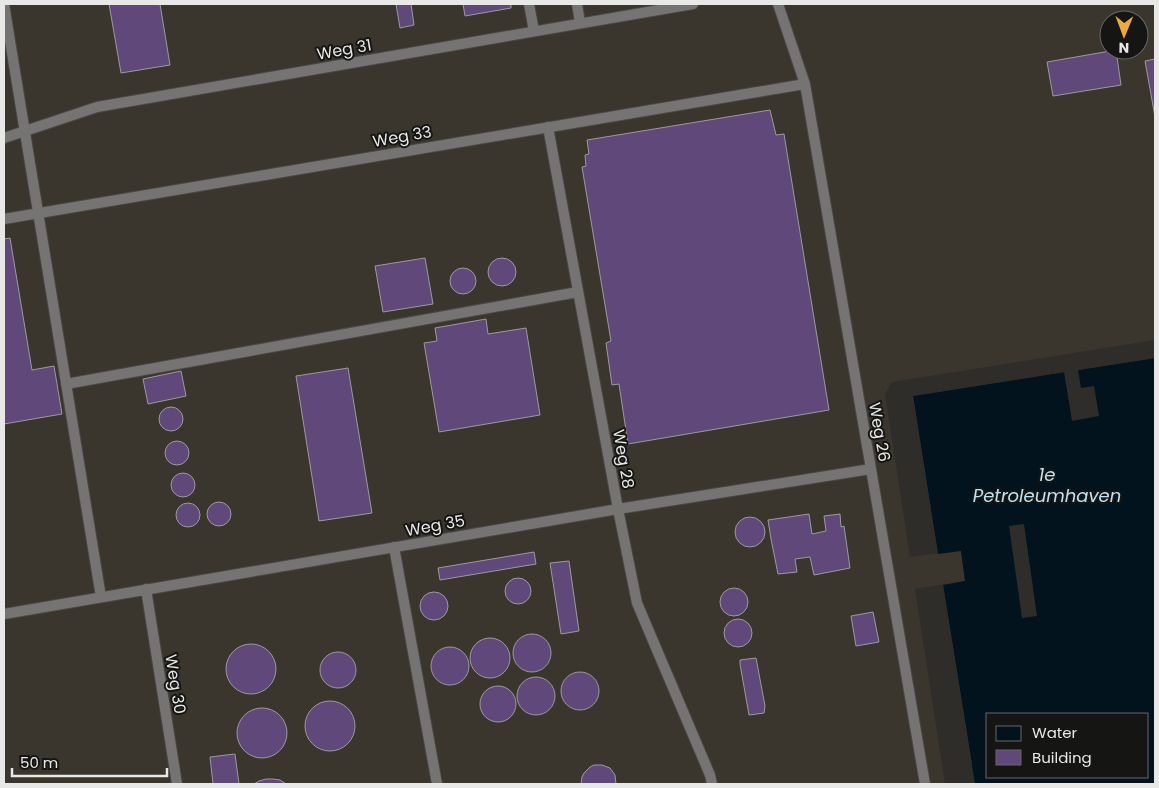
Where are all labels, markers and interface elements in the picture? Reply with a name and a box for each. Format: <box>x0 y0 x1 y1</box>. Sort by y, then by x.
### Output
north arrow <box>1099 10 1149 60</box>
street label: Weg 31 <box>315 33 373 66</box>
text: N <box>1118 38 1129 58</box>
street label: Weg 33 <box>371 120 433 153</box>
street label: Weg 26 <box>863 401 896 464</box>
street label: Weg 28 <box>607 428 640 491</box>
water label: 1e Petroleumhaven <box>973 462 1121 508</box>
street label: Weg 35 <box>403 509 467 542</box>
street label: Weg 30 <box>159 653 192 716</box>
legend <box>986 713 1149 778</box>
text: Water <box>1032 722 1078 743</box>
scale bar <box>12 746 168 778</box>
text: Building <box>1032 747 1092 768</box>
text: 50 m <box>20 752 58 773</box>

